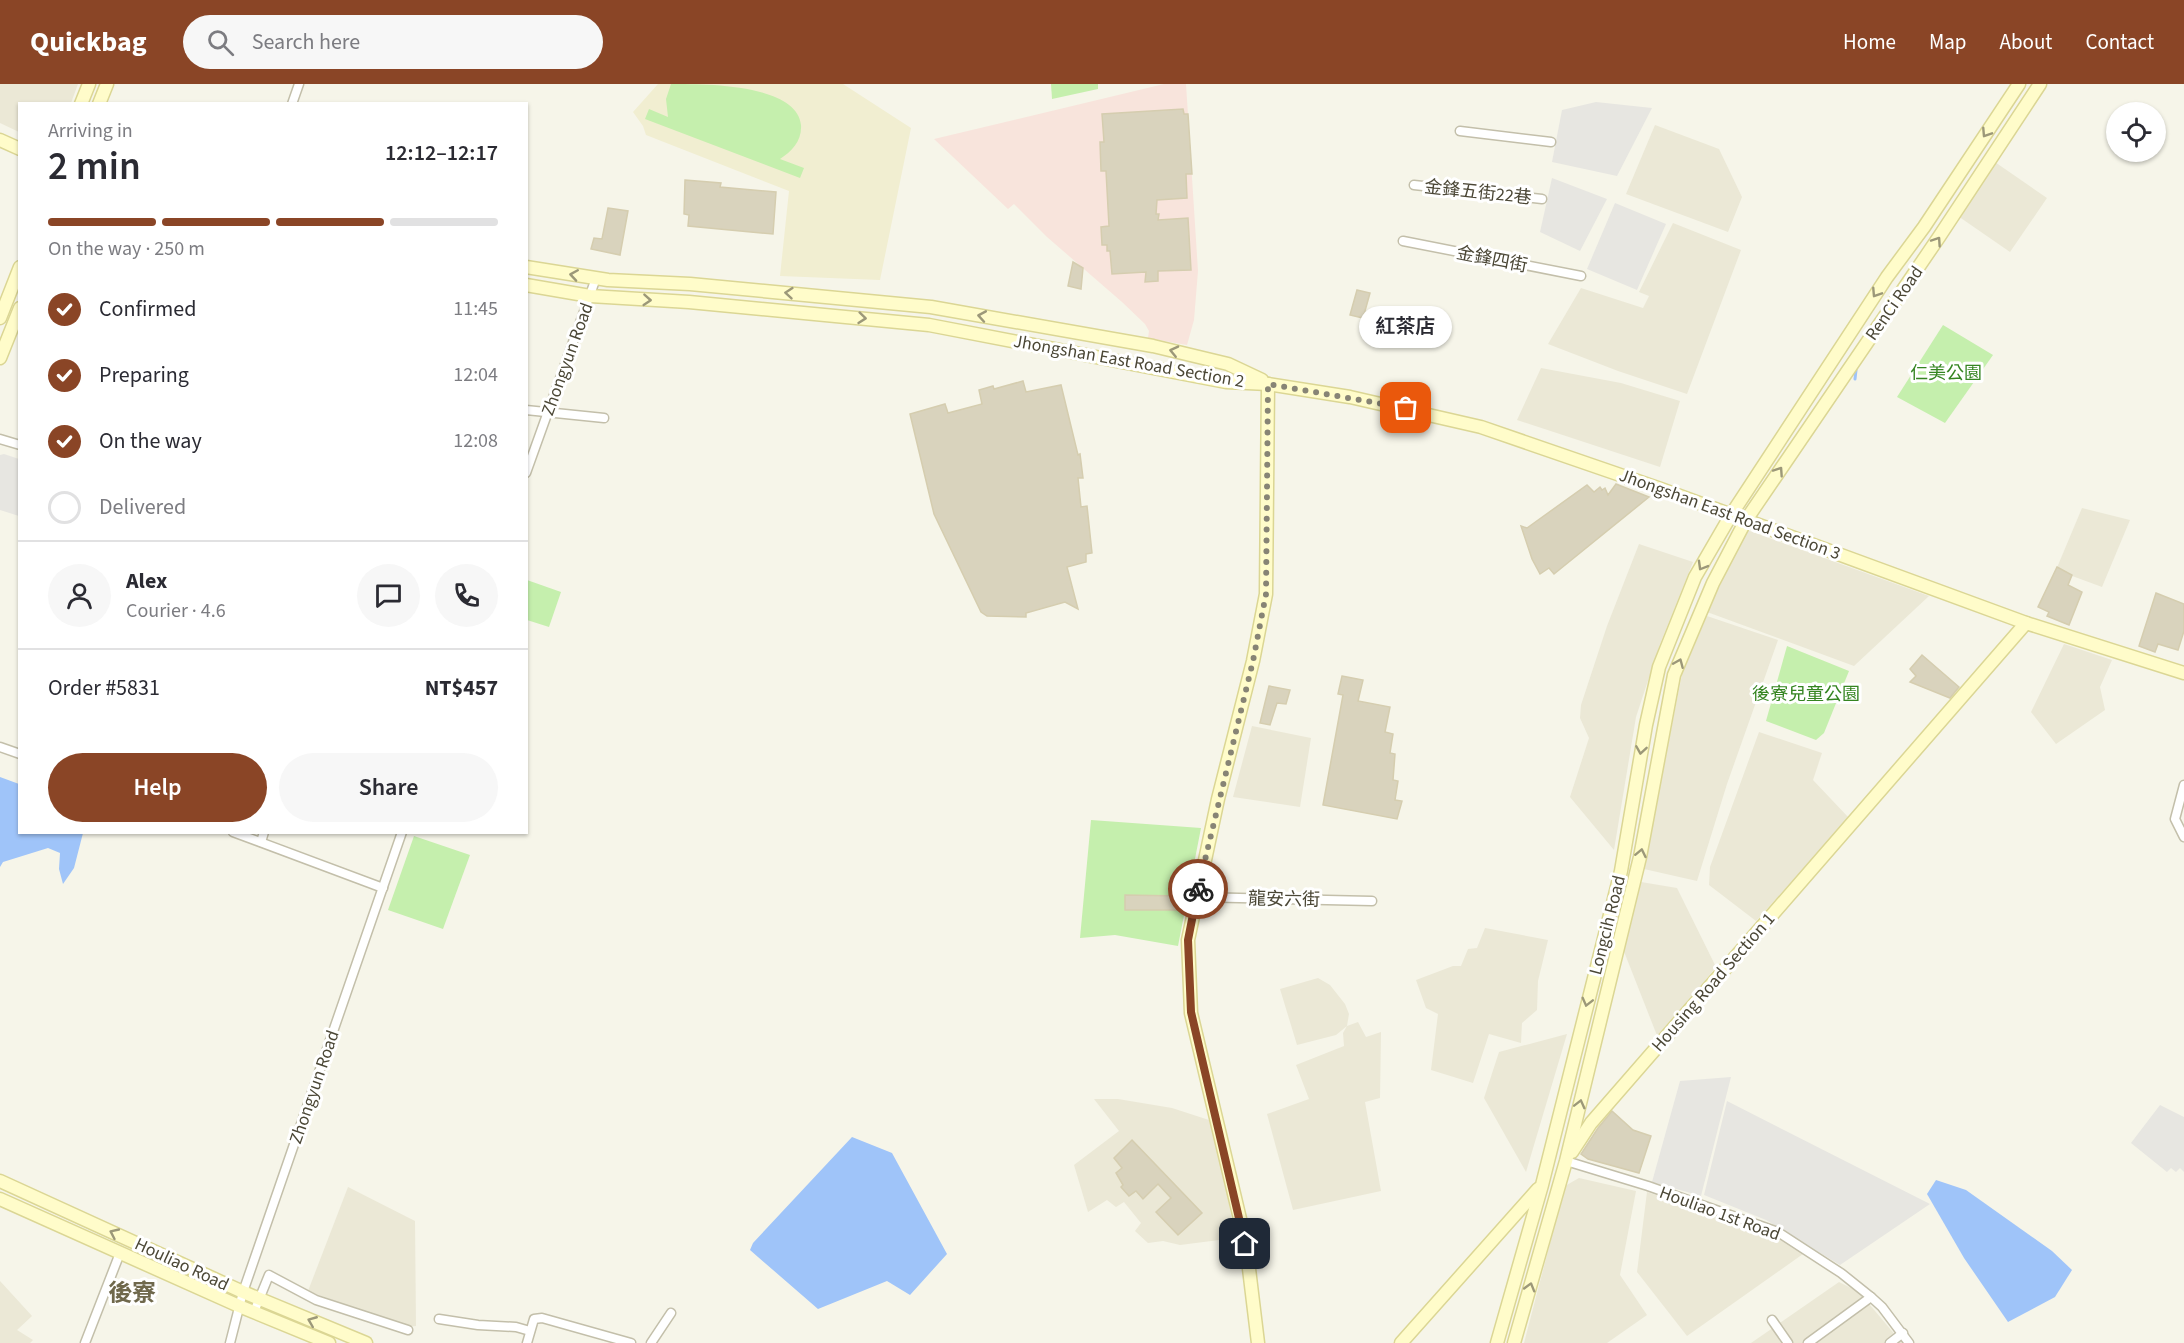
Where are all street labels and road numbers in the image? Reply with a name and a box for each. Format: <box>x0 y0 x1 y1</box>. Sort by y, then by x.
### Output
street label: 金鋒五街22巷 <box>1423 174 1533 211</box>
street label: 金鋒四街 <box>1454 240 1530 279</box>
street label: RenCi Road <box>1860 261 1929 346</box>
street label: Zhongyun Road <box>535 299 600 419</box>
street label: Jhongshan East Road Section 2 <box>1012 329 1246 394</box>
street label: Jhongshan East Road Section 3 <box>1616 463 1844 566</box>
street label: Longcih Road <box>1583 873 1632 977</box>
street label: 龍安六街 <box>1248 886 1320 913</box>
street label: Housing Road Section 1 <box>1646 907 1781 1057</box>
street label: Zhongyun Road <box>283 1027 346 1147</box>
street label: Houliao 1st Road <box>1656 1180 1784 1247</box>
street label: Houliao Road <box>131 1232 233 1297</box>

